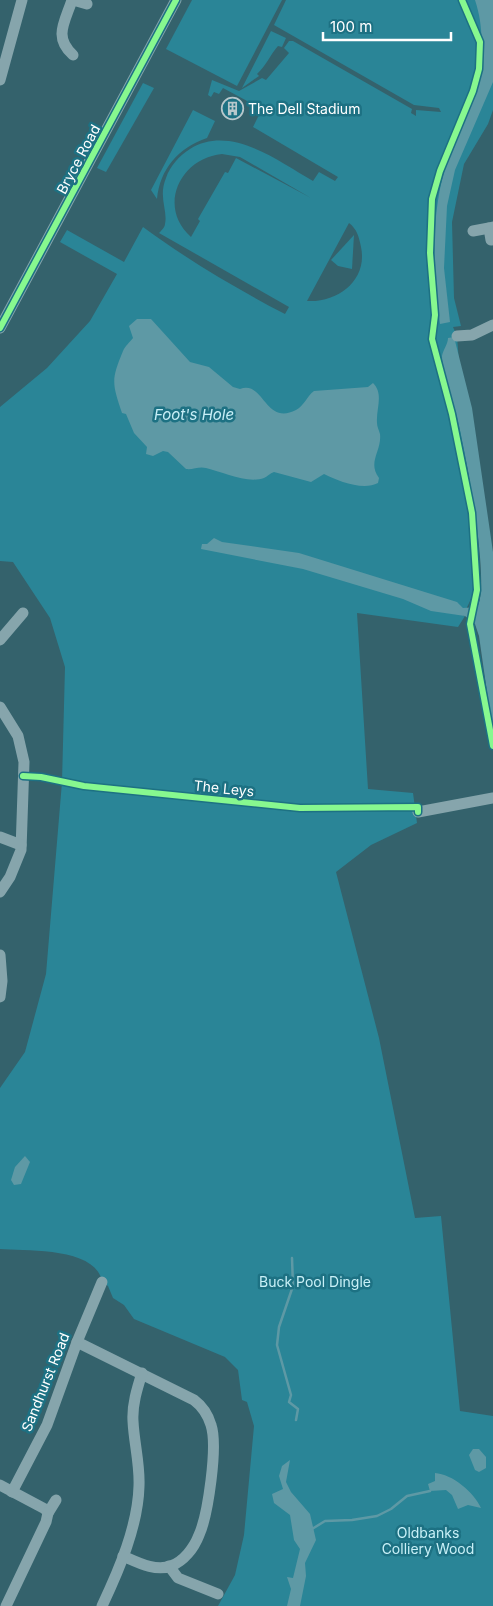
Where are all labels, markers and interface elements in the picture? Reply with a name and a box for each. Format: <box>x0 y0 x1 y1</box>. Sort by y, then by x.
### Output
scale bar <box>323 10 450 42</box>
text: 100 m <box>330 17 372 36</box>
building icon: The Dell Stadium <box>220 96 244 120</box>
place label: The Dell Stadium <box>248 100 360 117</box>
street label: Bryce Road <box>53 121 103 197</box>
water label: Foot's Hole <box>154 405 234 424</box>
street label: The Leys <box>193 776 255 800</box>
park label: Buck Pool Dingle <box>259 1273 371 1290</box>
street label: Sandhurst Road <box>17 1330 73 1434</box>
park label: Oldbanks Colliery Wood <box>382 1524 474 1557</box>

